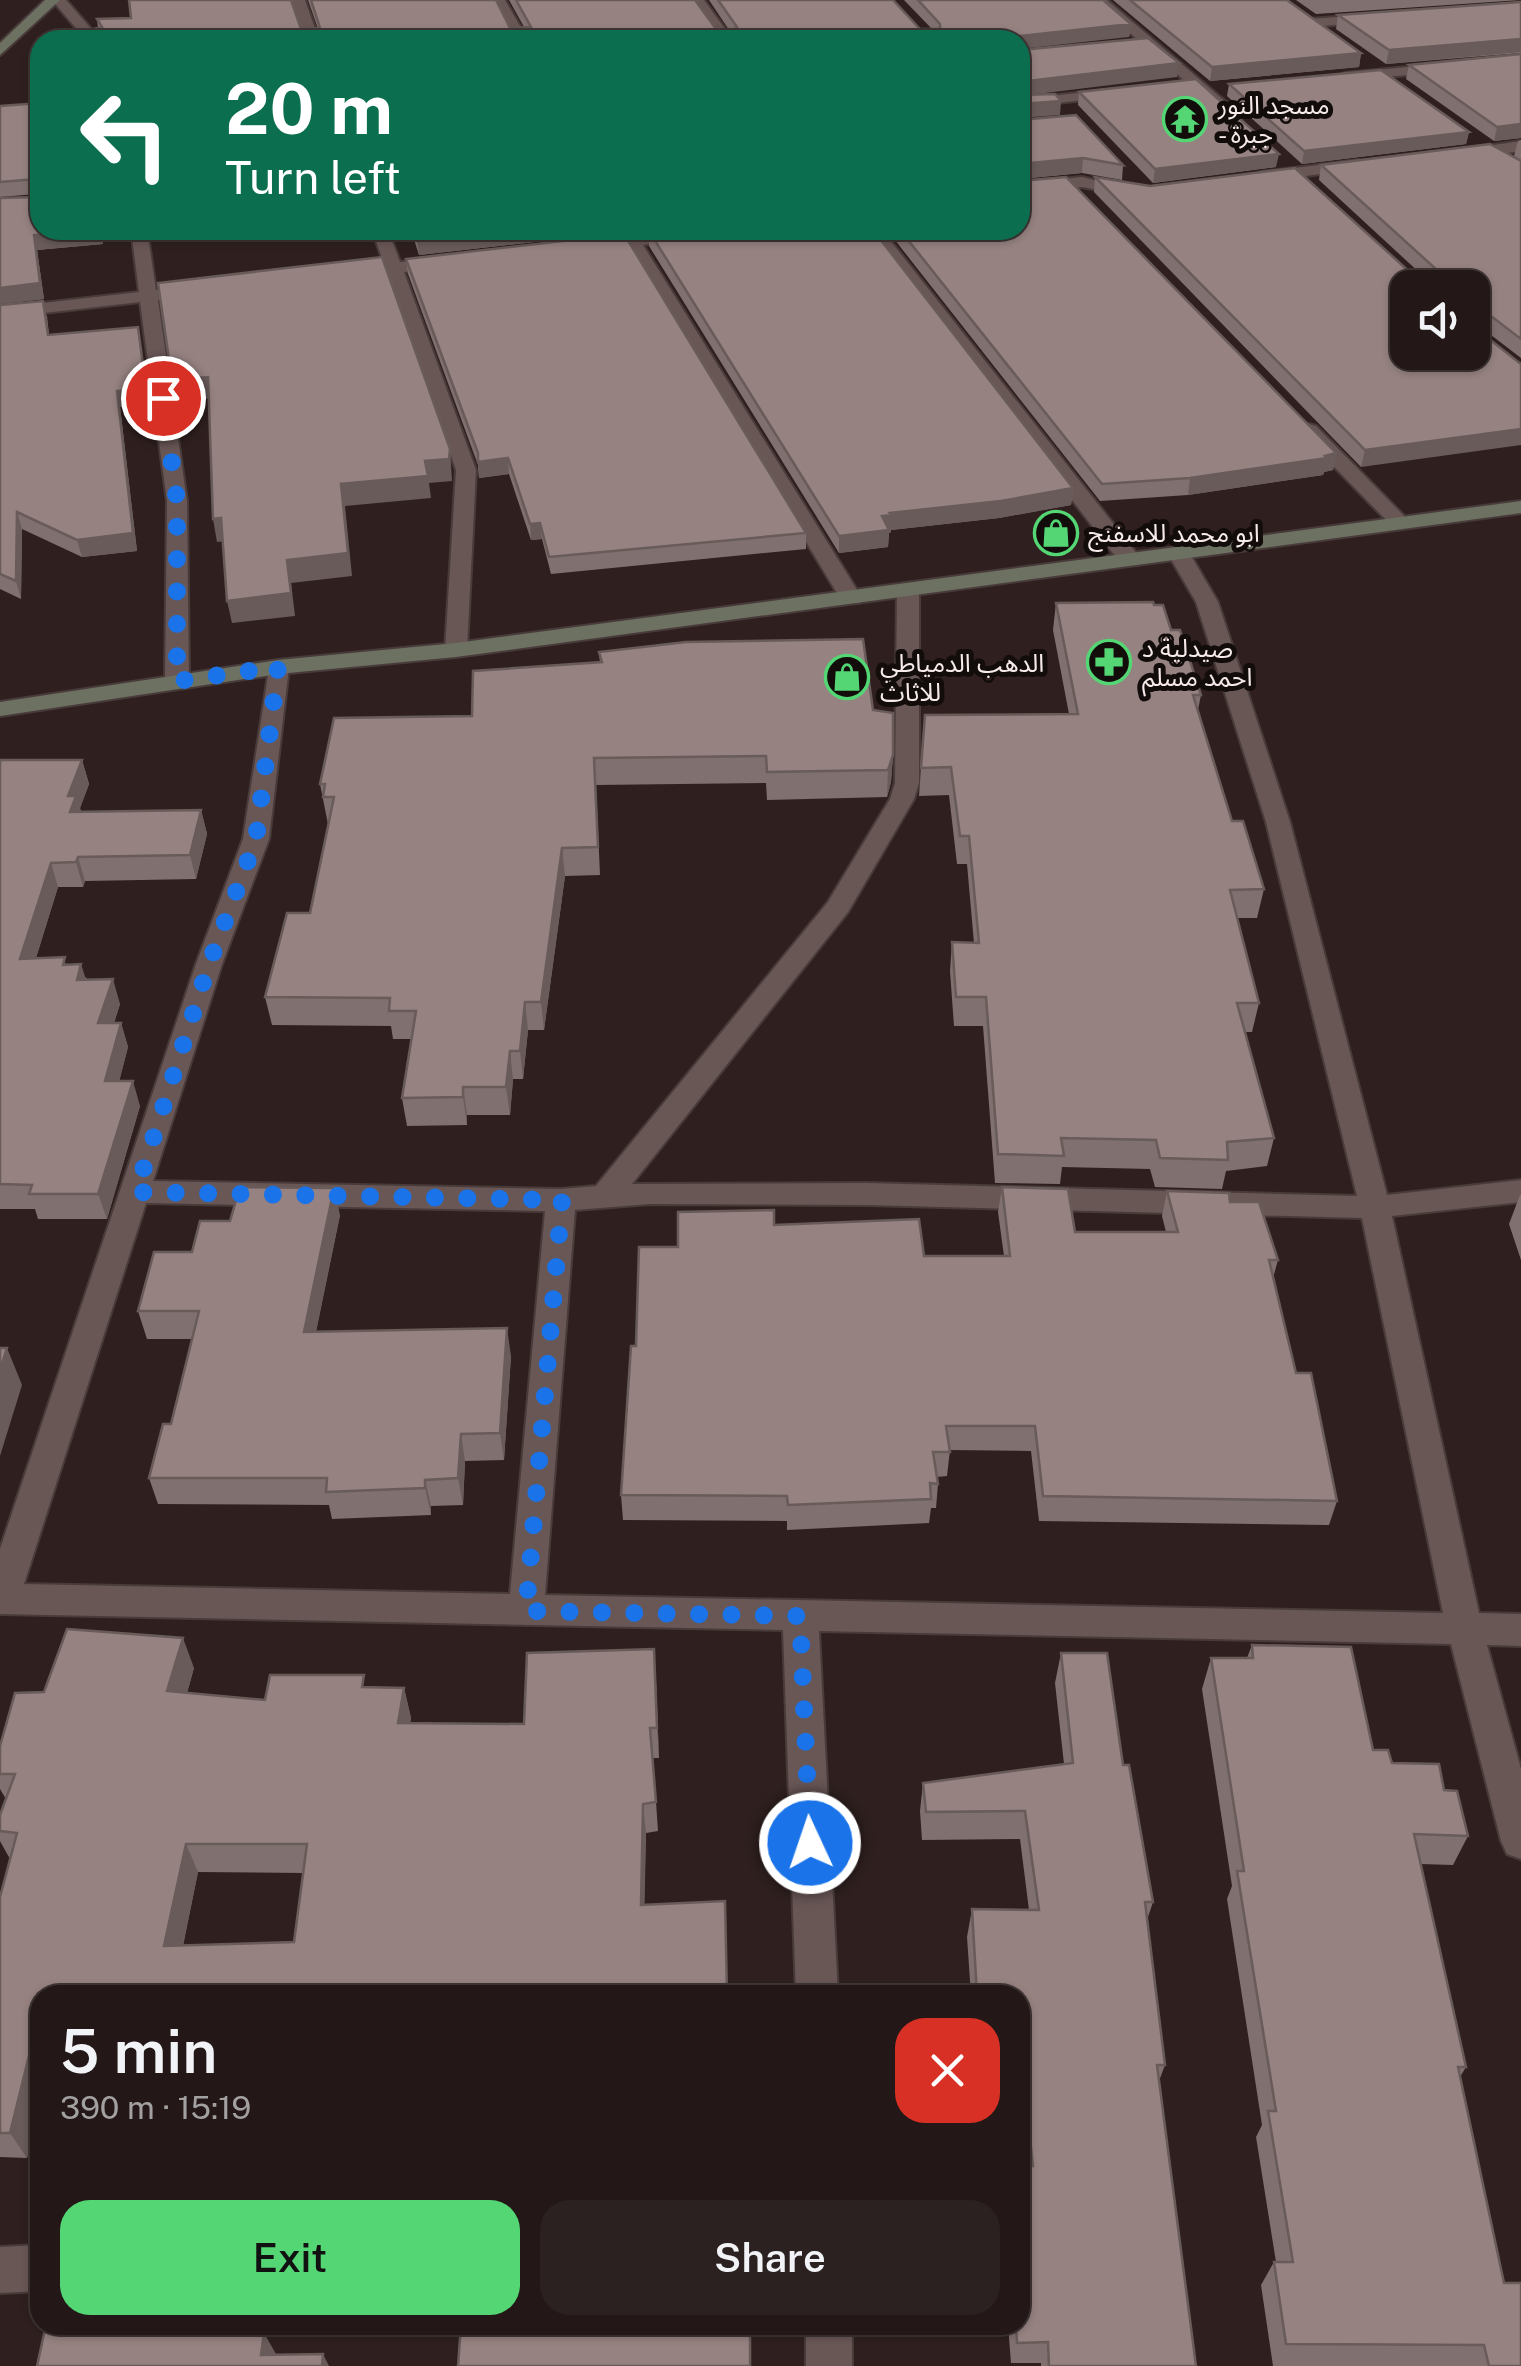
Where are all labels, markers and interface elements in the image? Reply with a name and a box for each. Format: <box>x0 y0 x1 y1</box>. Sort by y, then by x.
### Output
text: 20 m <box>225 67 393 150</box>
icon: left <box>60 70 190 200</box>
place label: مسجد النور - جبرة <box>1217 90 1330 149</box>
temple icon: مسجد النور - جبرة <box>1162 96 1208 142</box>
text: Turn left <box>225 151 401 204</box>
map controls <box>1390 270 1490 370</box>
button: sound <box>1390 270 1490 370</box>
pin <box>121 356 206 441</box>
icon: arrive <box>136 371 191 426</box>
shop icon: ابو محمد للاسفنج <box>1033 510 1079 556</box>
place label: ابو محمد للاسفنج <box>1088 518 1260 552</box>
place label: صيدلية د احمد مسلم <box>1142 633 1252 697</box>
pharmacy icon: صيدلية د احمد مسلم <box>1086 639 1132 685</box>
place label: الدهب الدمياطي للاثاث <box>880 648 1044 707</box>
shop icon: الدهب الدمياطي للاثاث <box>824 654 870 700</box>
position arrow <box>758 1791 862 1895</box>
text: 5 min <box>60 2016 217 2087</box>
button: close <box>895 2018 1000 2123</box>
text: 390 m · 15:19 <box>60 2089 251 2126</box>
button: Exit <box>60 2200 520 2315</box>
button: Share <box>540 2200 1000 2315</box>

